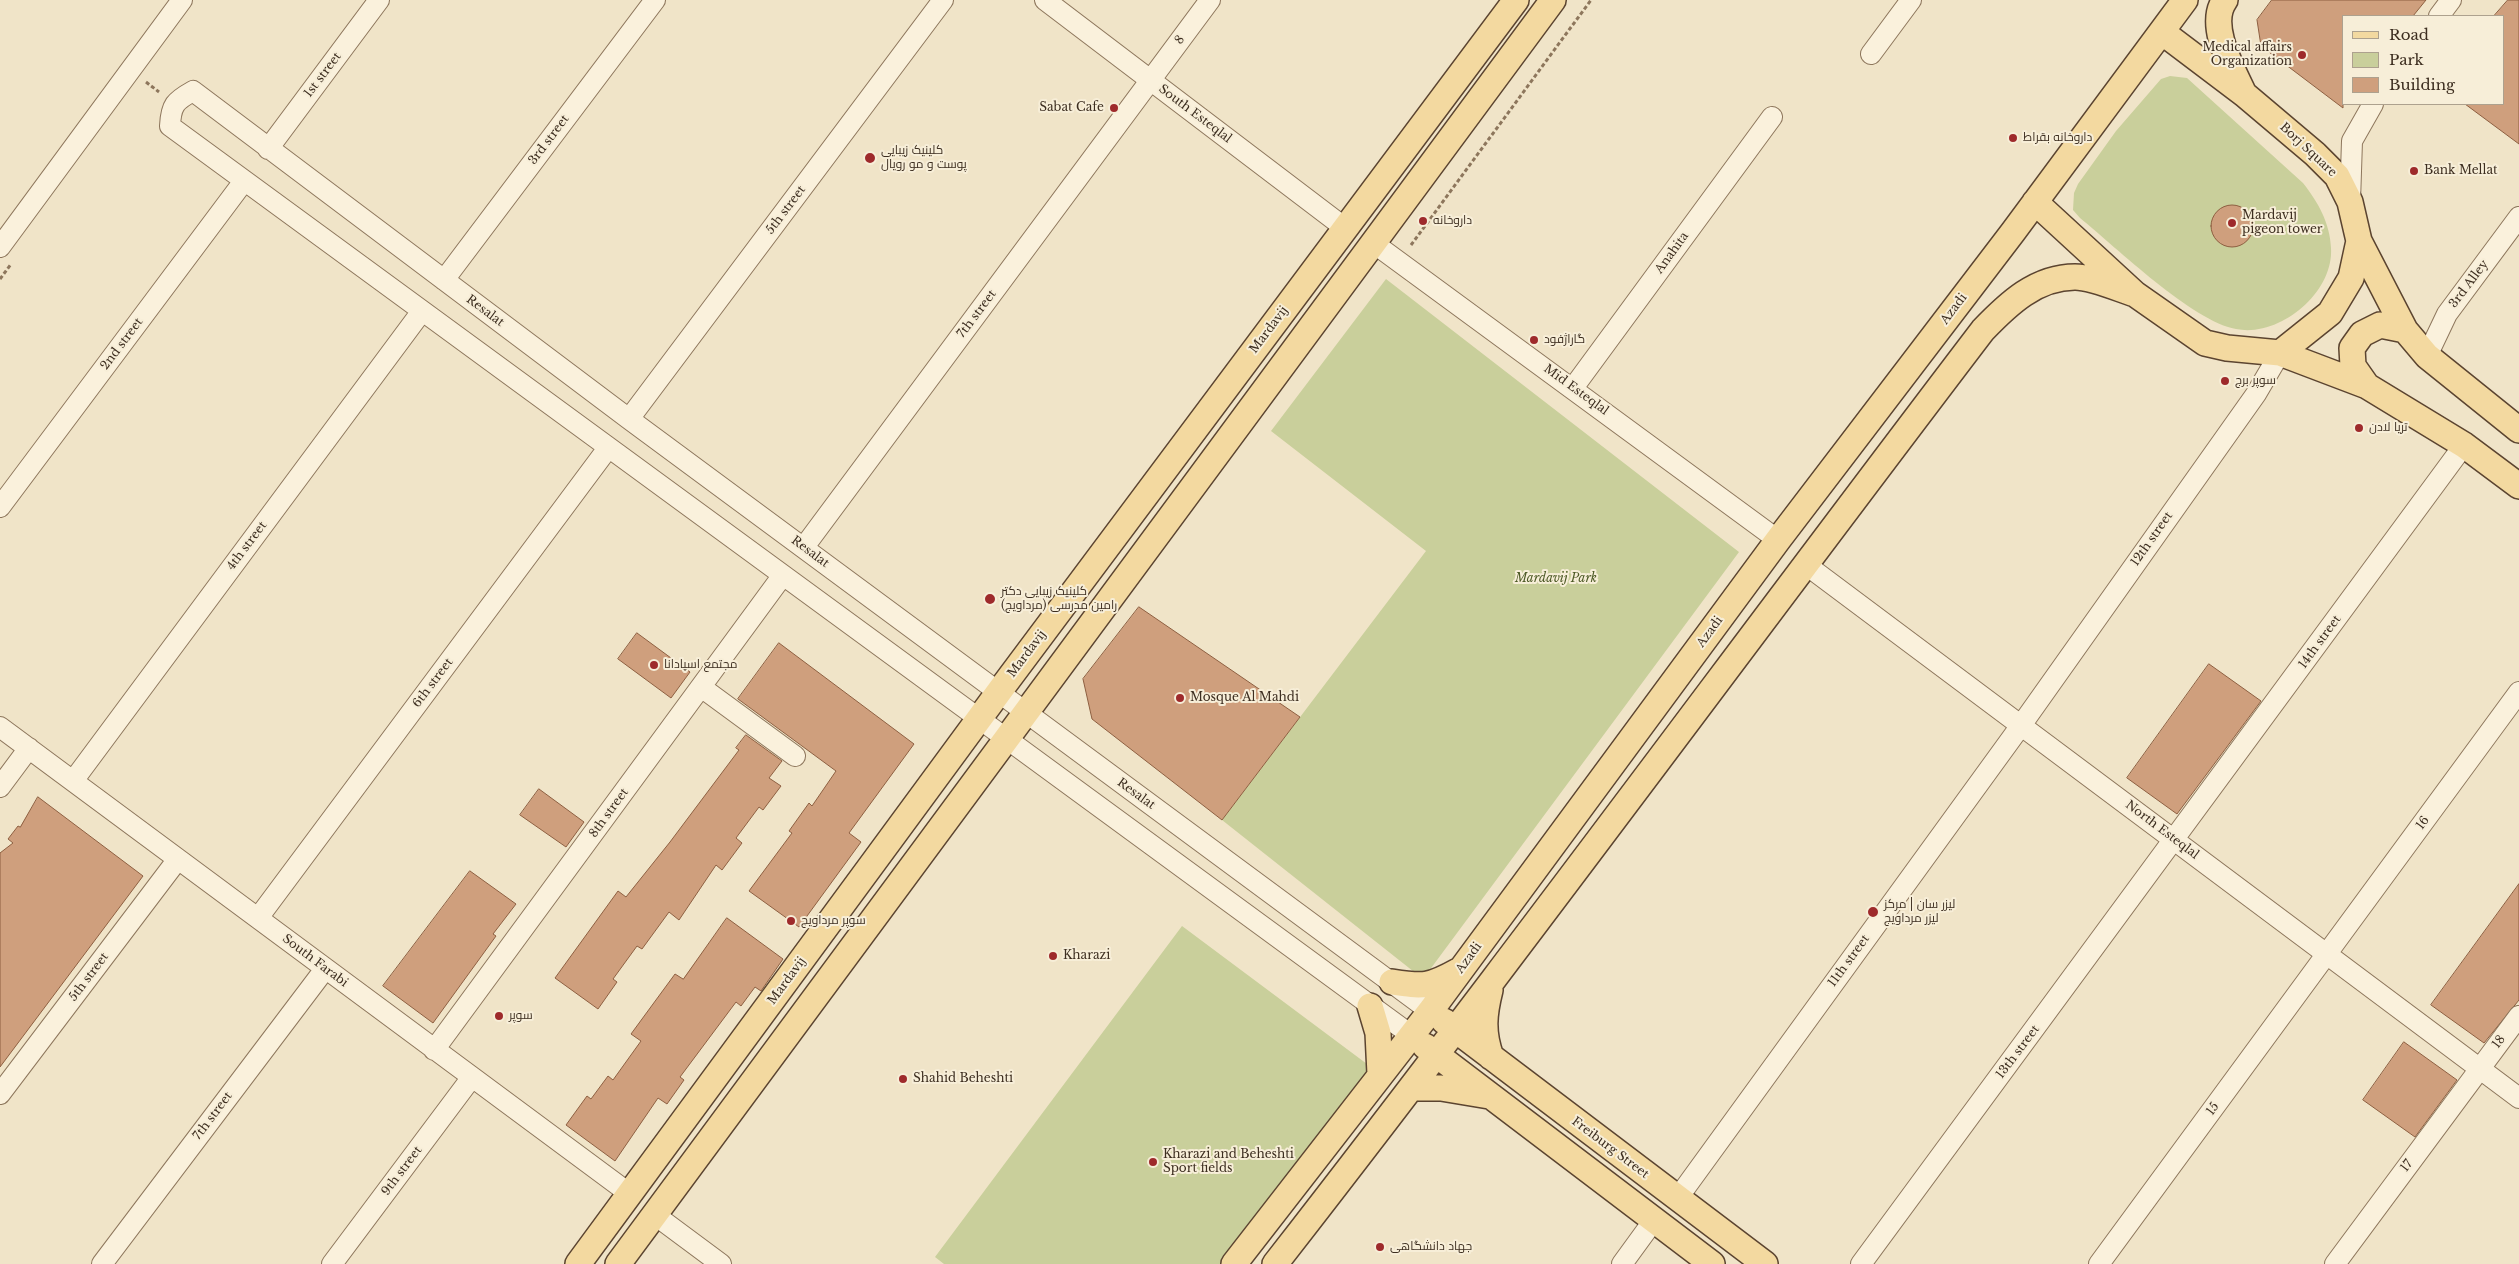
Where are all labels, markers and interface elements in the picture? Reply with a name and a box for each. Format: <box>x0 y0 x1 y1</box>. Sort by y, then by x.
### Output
legend <box>2342 15 2504 105</box>
text: Road <box>2389 25 2429 44</box>
street label: 8 <box>1172 33 1188 47</box>
place label: Medical affairs Organization <box>2202 41 2292 69</box>
marker: Medical affairs Organization <box>2296 49 2308 61</box>
street label: 1st street <box>301 50 345 100</box>
text: Park <box>2389 50 2424 69</box>
text: Building <box>2389 75 2455 94</box>
street label: South Esteqlal <box>1156 82 1234 146</box>
place label: Sabat Cafe <box>1039 101 1104 115</box>
marker: Sabat Cafe <box>1108 102 1120 114</box>
street label: 3rd street <box>526 112 572 168</box>
street label: Borj Square <box>2277 120 2339 180</box>
place label: داروخانه بقراط <box>2023 131 2092 145</box>
marker: داروخانه بقراط <box>2007 132 2019 144</box>
place label: کلینیک زیبایی پوست و مو رویال <box>881 144 967 172</box>
marker: کلینیک زیبایی پوست و مو رویال <box>863 151 877 165</box>
place label: Bank Mellat <box>2424 164 2498 178</box>
marker: Bank Mellat <box>2408 165 2420 177</box>
street label: 5th street <box>763 183 809 237</box>
place label: Mardavij pigeon tower <box>2242 209 2323 237</box>
place label: داروخانه <box>1433 214 1472 228</box>
marker: داروخانه <box>1417 215 1429 227</box>
marker: Mardavij pigeon tower <box>2226 217 2238 229</box>
street label: Anahita <box>1652 229 1692 277</box>
street label: 3rd Alley <box>2446 257 2492 311</box>
street label: 7th street <box>954 287 1000 341</box>
street label: Azadi <box>1938 291 1970 327</box>
street label: Resalat <box>463 292 507 330</box>
street label: Mardavij <box>1247 304 1291 356</box>
street label: 2nd street <box>98 315 146 373</box>
place label: گاراژفود <box>1544 333 1585 347</box>
marker: گاراژفود <box>1528 334 1540 346</box>
street label: Mid Esteqlal <box>1541 362 1611 418</box>
place label: سوپر برج <box>2235 374 2276 388</box>
marker: سوپر برج <box>2219 375 2231 387</box>
place label: تریا لادن <box>2369 421 2408 435</box>
marker: تریا لادن <box>2353 422 2365 434</box>
street label: 12th street <box>2128 509 2176 569</box>
street label: 4th street <box>224 519 270 573</box>
street label: Resalat <box>788 533 832 571</box>
park label: Mardavij Park <box>1515 572 1597 586</box>
place label: کلینیک زیبایی دکتر رامین مدرسی (مرداویج) <box>1001 585 1117 613</box>
marker: کلینیک زیبایی دکتر رامین مدرسی (مرداویج) <box>983 592 997 606</box>
street label: 14th street <box>2296 612 2344 672</box>
street label: Azadi <box>1694 614 1726 650</box>
street label: Mardavij <box>1005 628 1049 680</box>
street label: 6th street <box>410 656 456 710</box>
place label: مجتمع اسپادانا <box>664 658 738 672</box>
marker: مجتمع اسپادانا <box>648 659 660 671</box>
place label: Mosque Al Mahdi <box>1190 691 1299 705</box>
marker: Mosque Al Mahdi <box>1174 692 1186 704</box>
street label: Resalat <box>1114 775 1158 813</box>
street label: 8th street <box>586 786 632 840</box>
street label: North Esteqlal <box>2122 798 2202 862</box>
street label: 16 <box>2413 813 2433 833</box>
place label: لیزر سان | مرکز لیزر مرداویج <box>1884 898 1955 926</box>
marker: لیزر سان | مرکز لیزر مرداویج <box>1866 905 1880 919</box>
place label: سوپر مرداویچ <box>801 914 866 928</box>
marker: سوپر مرداویچ <box>785 915 797 927</box>
street label: South Farabi <box>279 932 351 990</box>
street label: 11th street <box>1825 932 1873 990</box>
street label: Azadi <box>1453 940 1485 976</box>
place label: Kharazi <box>1063 949 1110 963</box>
street label: 5th street <box>66 950 112 1004</box>
marker: Kharazi <box>1047 950 1059 962</box>
street label: Mardavij <box>765 955 809 1007</box>
place label: سوپر <box>509 1009 533 1023</box>
marker: سوپر <box>493 1010 505 1022</box>
street label: 13th street <box>1993 1023 2043 1081</box>
street label: 18 <box>2489 1033 2509 1051</box>
place label: Shahid Beheshti <box>913 1072 1013 1086</box>
marker: Shahid Beheshti <box>897 1073 909 1085</box>
street label: 7th street <box>190 1089 236 1143</box>
street label: 15 <box>2204 1100 2222 1118</box>
street label: Freiburg Street <box>1569 1114 1651 1182</box>
street label: 9th street <box>379 1144 425 1198</box>
place label: Kharazi and Beheshti Sport fields <box>1163 1148 1294 1176</box>
marker: Kharazi and Beheshti Sport fields <box>1147 1156 1159 1168</box>
street label: 17 <box>2398 1157 2416 1175</box>
place label: جهاد دانشگاهی <box>1390 1240 1472 1254</box>
marker: جهاد دانشگاهی <box>1374 1241 1386 1253</box>

